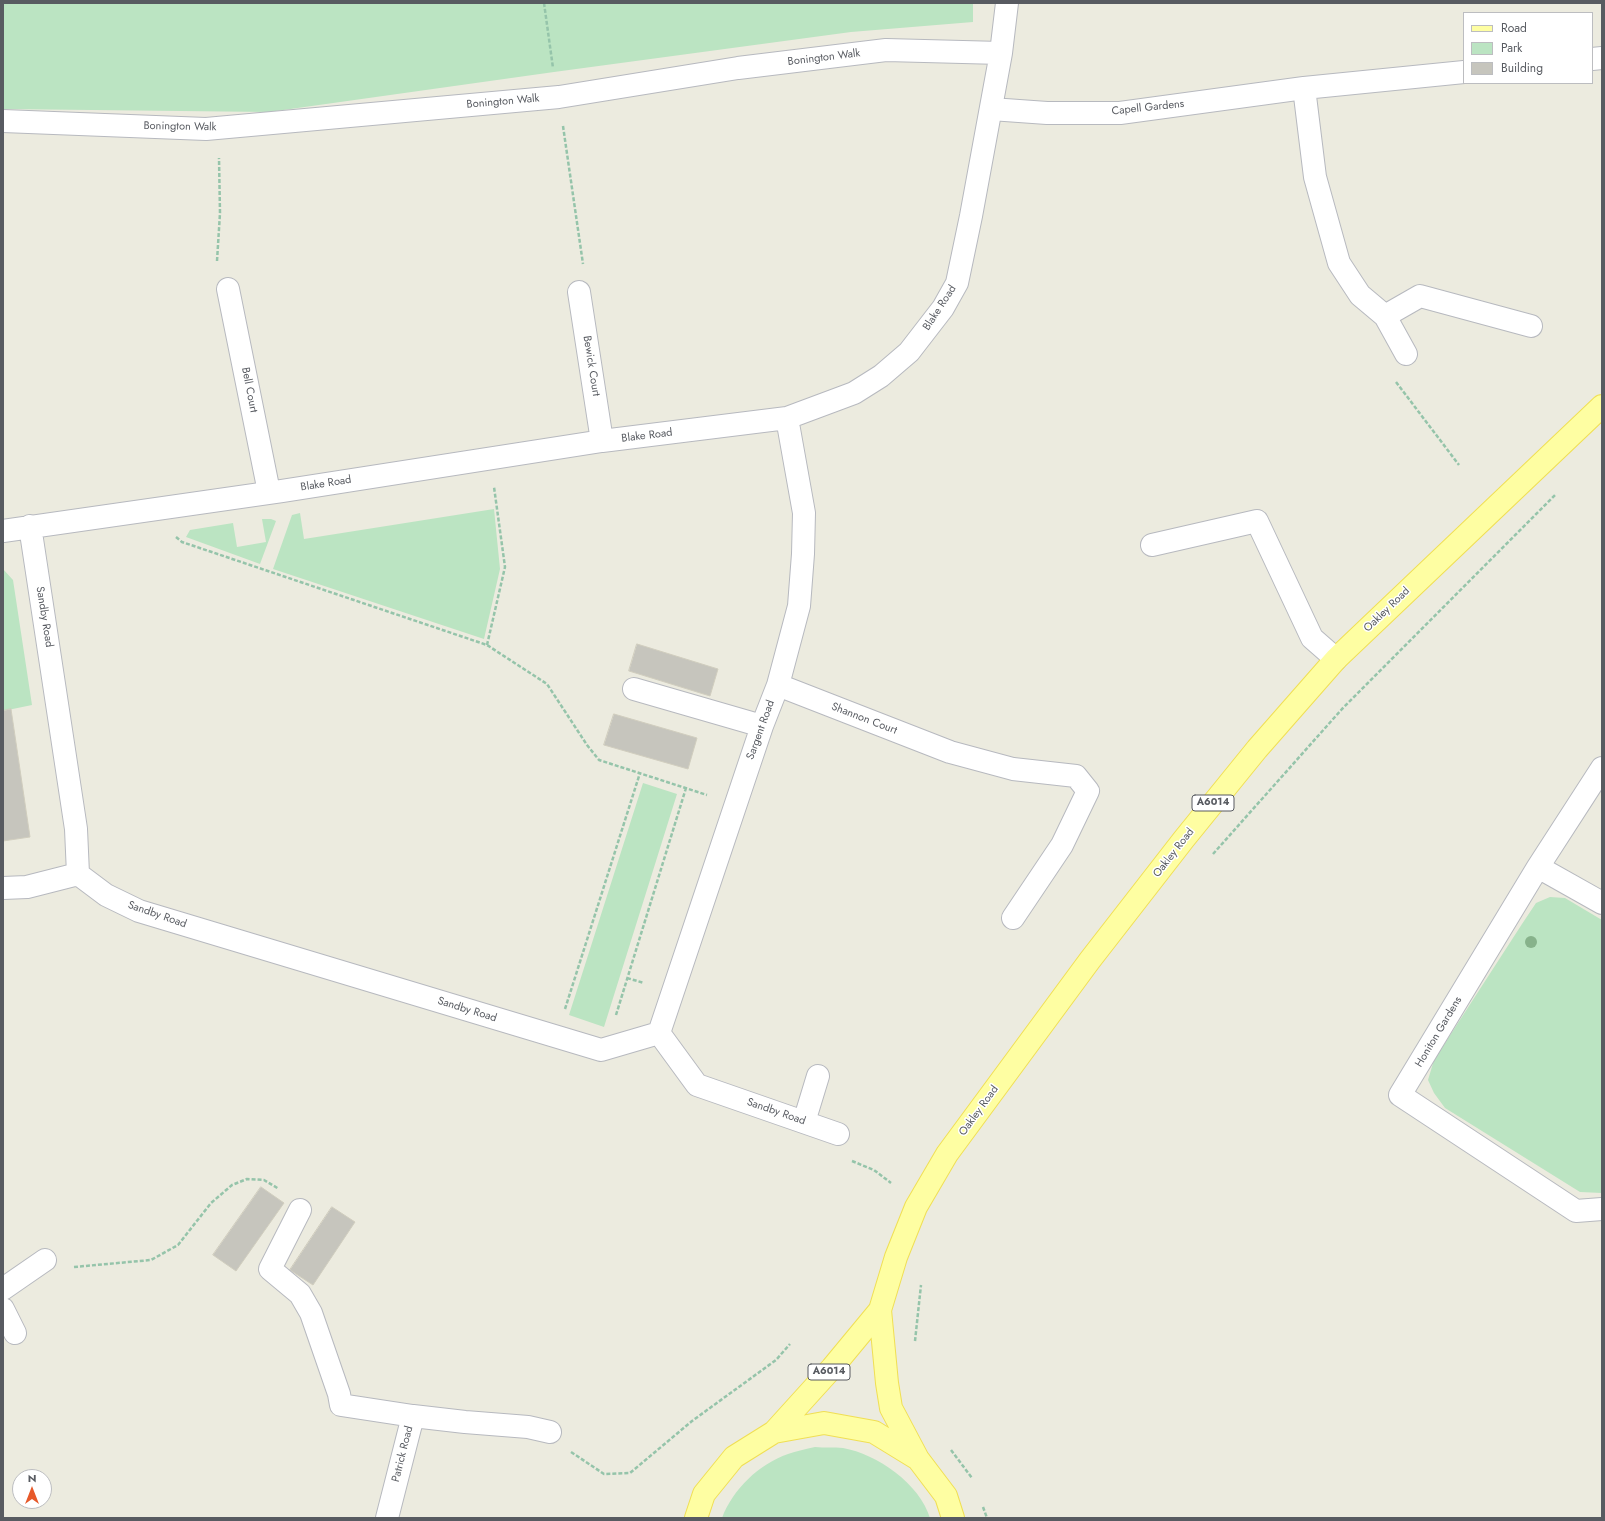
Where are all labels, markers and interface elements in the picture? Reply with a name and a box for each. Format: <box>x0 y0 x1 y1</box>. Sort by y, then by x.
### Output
legend <box>1463 12 1593 84</box>
text: Road <box>1501 19 1527 37</box>
text: Park <box>1501 39 1522 57</box>
street label: Bonington Walk <box>787 47 861 69</box>
text: Building <box>1501 59 1543 77</box>
street label: Bonington Walk <box>466 92 540 112</box>
street label: Capell Gardens <box>1111 98 1185 118</box>
street label: Bonington Walk <box>143 120 217 134</box>
street label: Blake Road <box>920 283 960 333</box>
street label: Bewick Court <box>580 335 602 397</box>
street label: Bell Court <box>238 366 260 414</box>
street label: Blake Road <box>621 426 673 446</box>
street label: Blake Road <box>300 473 352 495</box>
street label: Oakley Road <box>1361 585 1413 635</box>
street label: Sandby Road <box>33 586 55 648</box>
street label: Sargent Road <box>744 698 778 762</box>
street label: Shannon Court <box>829 700 899 738</box>
road number: A6014 <box>1192 795 1234 811</box>
street label: Oakley Road <box>1151 826 1197 880</box>
street label: Sandby Road <box>126 899 188 931</box>
street label: Honiton Gardens <box>1413 994 1465 1070</box>
street label: Sandby Road <box>436 995 498 1025</box>
street label: Oakley Road <box>956 1083 1002 1139</box>
street label: Sandby Road <box>745 1096 807 1128</box>
road number: A6014 <box>808 1364 850 1380</box>
street label: Patrick Road <box>390 1425 416 1483</box>
north arrow <box>12 1469 52 1509</box>
text: N <box>28 1470 36 1486</box>

